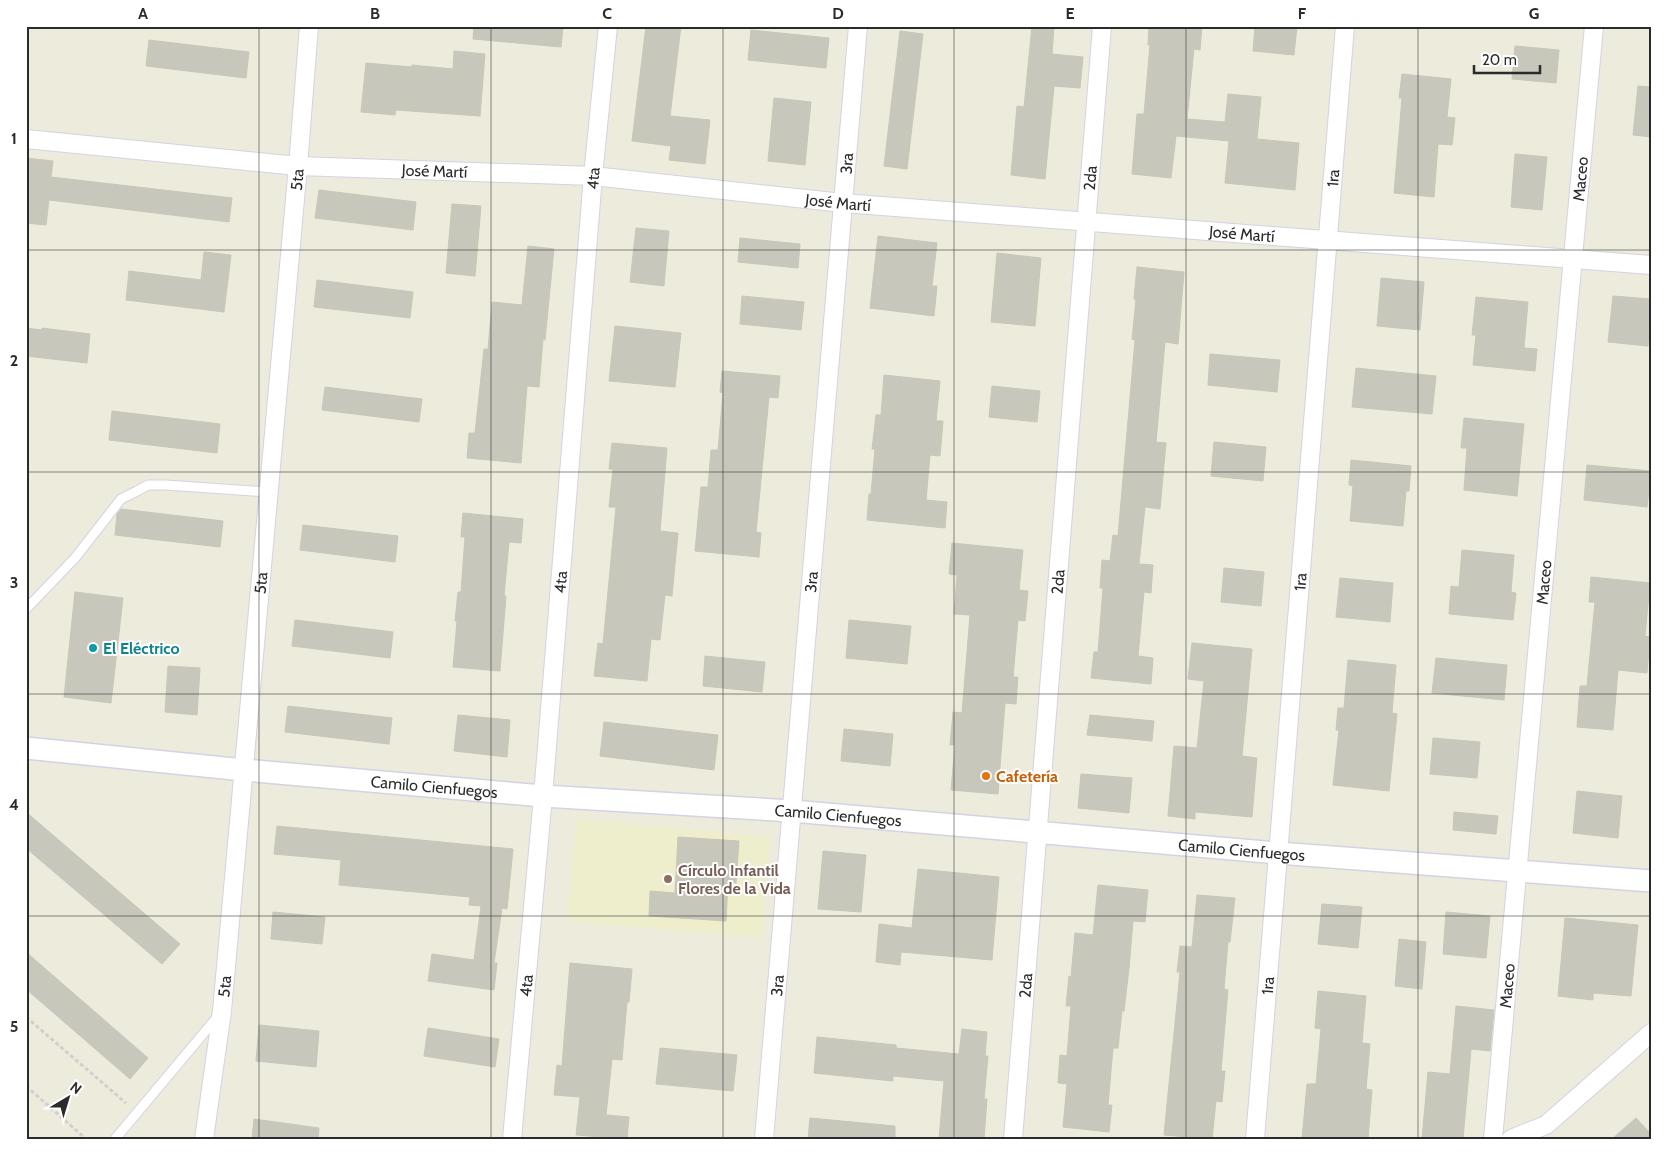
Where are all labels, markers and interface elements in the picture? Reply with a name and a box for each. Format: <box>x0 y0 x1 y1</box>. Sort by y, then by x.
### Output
text: A <box>138 4 148 23</box>
text: B <box>370 4 380 23</box>
text: C <box>602 4 612 23</box>
text: D <box>832 4 844 23</box>
text: E <box>1065 4 1075 23</box>
text: F <box>1298 4 1307 23</box>
text: G <box>1529 4 1539 23</box>
scale bar <box>1474 42 1541 74</box>
text: 20 m <box>1482 51 1517 69</box>
text: 1 <box>11 129 17 148</box>
street label: 3ra <box>837 152 857 175</box>
street label: Maceo <box>1569 156 1592 202</box>
street label: José Martí <box>400 160 468 182</box>
street label: 2da <box>1080 165 1101 191</box>
street label: 4ta <box>583 166 604 190</box>
street label: 5ta <box>287 168 308 191</box>
street label: 1ra <box>1323 168 1343 188</box>
street label: José Martí <box>803 190 872 215</box>
street label: José Martí <box>1207 222 1276 246</box>
text: 2 <box>10 351 18 370</box>
street label: Maceo <box>1533 559 1556 605</box>
street label: 2da <box>1048 568 1069 595</box>
street label: 4ta <box>550 570 571 594</box>
street label: 3ra <box>801 570 822 593</box>
street label: 5ta <box>251 571 271 595</box>
street label: 1ra <box>1290 572 1311 592</box>
text: 3 <box>10 573 18 592</box>
place label: El Eléctrico <box>103 639 180 658</box>
marker: El Eléctrico <box>87 642 99 654</box>
place label: Cafetería <box>996 767 1058 786</box>
marker: Cafetería <box>980 770 992 782</box>
street label: Camilo Cienfuegos <box>370 772 499 802</box>
text: 4 <box>9 795 19 814</box>
street label: Camilo Cienfuegos <box>774 801 903 830</box>
street label: Camilo Cienfuegos <box>1177 835 1306 865</box>
place label: Círculo Infantil Flores de la Vida <box>678 861 791 898</box>
marker: Círculo Infantil Flores de la Vida <box>662 873 674 885</box>
street label: Maceo <box>1496 962 1519 1009</box>
street label: 2da <box>1015 972 1036 999</box>
street label: 4ta <box>516 973 537 998</box>
street label: 5ta <box>214 974 235 998</box>
street label: 3ra <box>767 974 788 997</box>
street label: 1ra <box>1258 976 1278 995</box>
text: 5 <box>10 1017 18 1036</box>
north arrow <box>42 1072 92 1122</box>
text: N <box>67 1078 85 1098</box>

